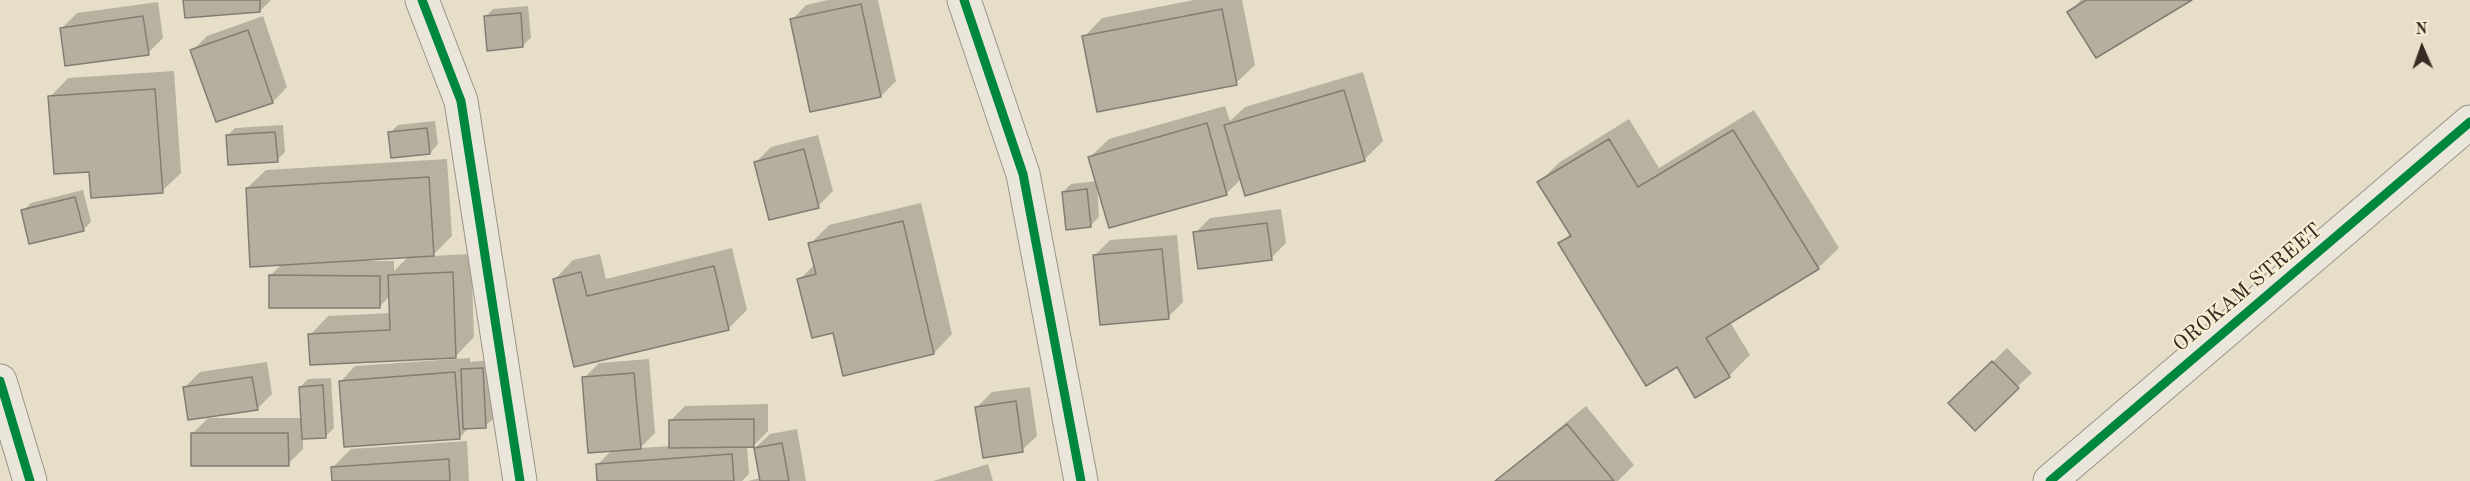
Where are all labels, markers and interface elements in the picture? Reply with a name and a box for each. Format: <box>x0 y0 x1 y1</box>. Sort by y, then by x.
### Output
north arrow <box>2392 18 2452 78</box>
text: N <box>2415 22 2428 38</box>
street label: OROKAM STREET <box>2168 218 2328 358</box>

